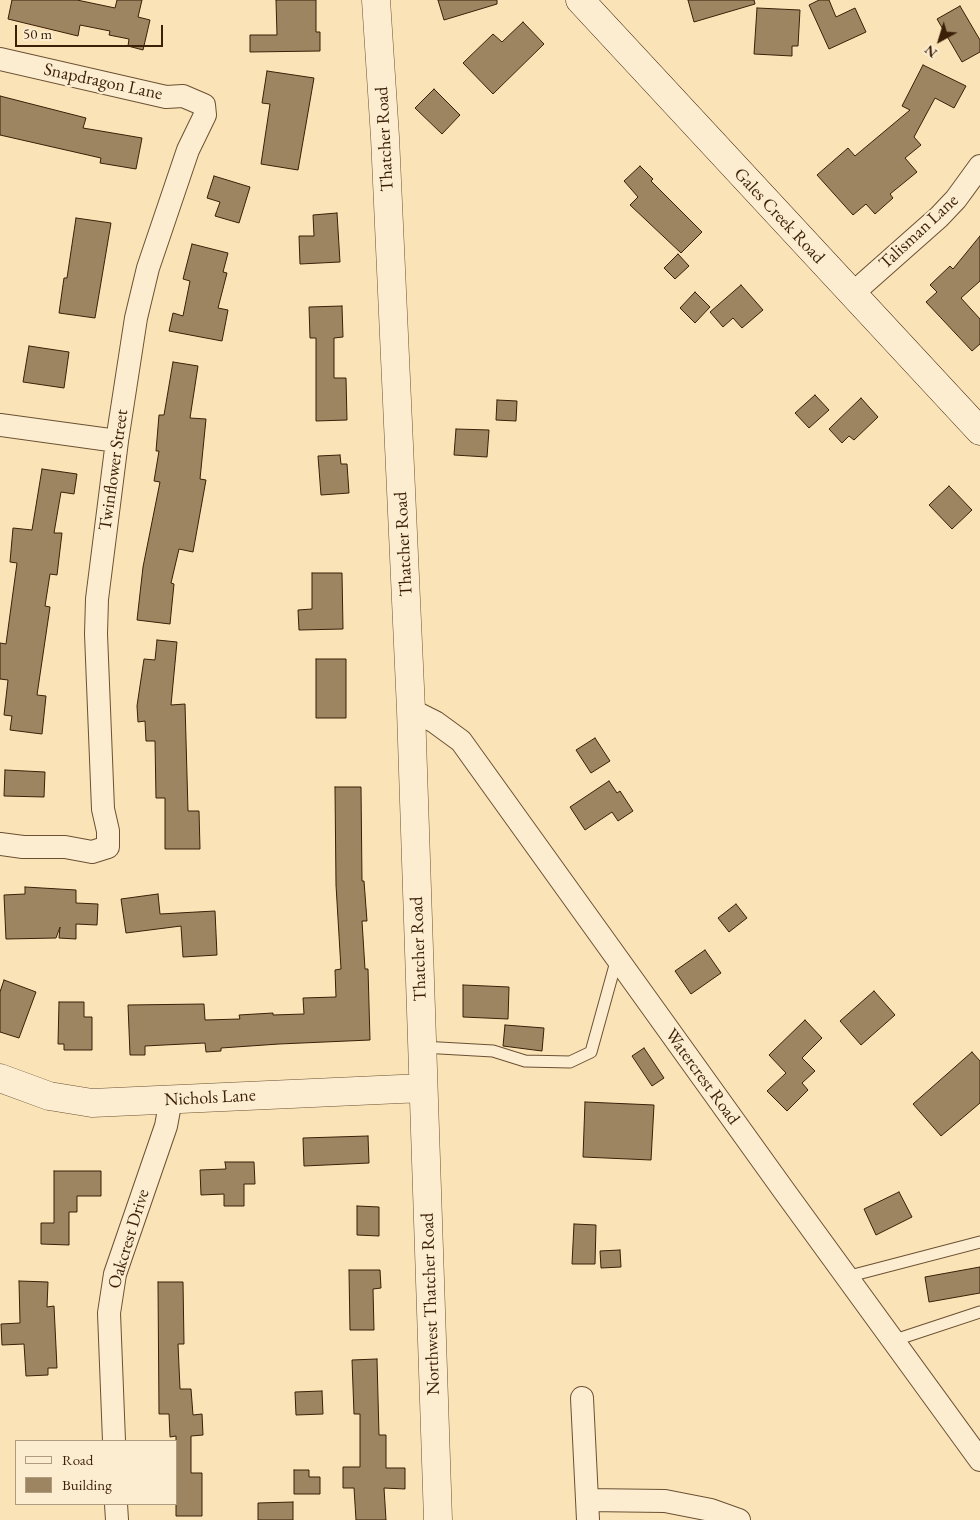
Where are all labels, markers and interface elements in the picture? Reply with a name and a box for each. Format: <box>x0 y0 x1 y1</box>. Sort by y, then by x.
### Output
scale bar <box>18 15 165 47</box>
north arrow <box>915 15 965 65</box>
text: 50 m <box>23 24 52 43</box>
text: N <box>921 41 941 62</box>
street label: Snapdragon Lane <box>42 59 164 105</box>
street label: Thatcher Road <box>371 86 399 192</box>
street label: Gales Creek Road <box>729 164 829 268</box>
street label: Talisman Lane <box>875 190 963 274</box>
street label: Twinflower Street <box>95 408 133 532</box>
street label: Thatcher Road <box>390 491 418 597</box>
street label: Thatcher Road <box>406 896 432 1002</box>
street label: Watercrest Road <box>660 1025 744 1129</box>
street label: Nichols Lane <box>164 1085 256 1111</box>
street label: Oakcrest Drive <box>104 1187 154 1291</box>
street label: Northwest Thatcher Road <box>417 1212 445 1396</box>
legend <box>15 1440 178 1505</box>
text: Road <box>62 1450 93 1469</box>
text: Building <box>62 1475 112 1494</box>

